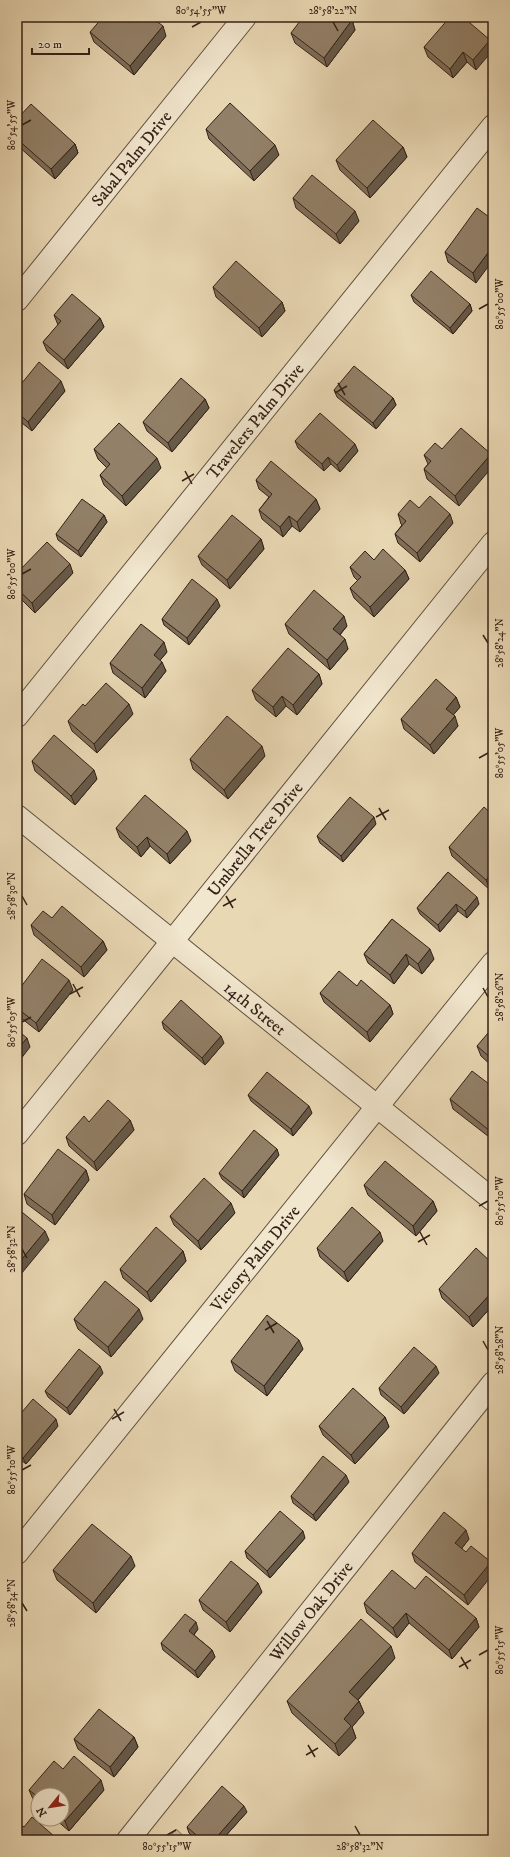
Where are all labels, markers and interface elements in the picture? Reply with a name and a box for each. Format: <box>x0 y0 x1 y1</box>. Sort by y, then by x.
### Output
text: 80°54'55"W <box>176 5 227 17</box>
text: 28°58'22"N <box>309 5 357 17</box>
scale bar <box>32 30 89 56</box>
text: 20 m <box>38 37 62 52</box>
text: 80°54'55"W <box>6 99 18 150</box>
street label: Sabal Palm Drive <box>87 107 177 211</box>
text: 80°55'00"W <box>494 278 506 329</box>
street label: Travelers Palm Drive <box>202 359 309 484</box>
text: 80°55'00"W <box>6 548 18 599</box>
text: 28°58'24"N <box>494 618 506 668</box>
text: 80°55'05"W <box>494 727 506 778</box>
street label: Umbrella Tree Drive <box>203 778 308 901</box>
text: 28°58'30"N <box>6 872 18 920</box>
text: 28°58'26"N <box>494 973 506 1021</box>
street label: 14th Street <box>219 977 291 1041</box>
text: 80°55'05"W <box>6 996 18 1047</box>
text: 80°55'10"W <box>494 1176 506 1226</box>
street label: Victory Palm Drive <box>206 1201 305 1317</box>
text: 28°58'32"N <box>6 1225 18 1273</box>
text: 28°58'28"N <box>494 1326 506 1374</box>
text: 80°55'10"W <box>6 1445 18 1495</box>
street label: Willow Oak Drive <box>264 1557 358 1667</box>
text: 28°58'34"N <box>6 1579 18 1627</box>
text: 80°55'15"W <box>494 1625 506 1674</box>
north arrow <box>30 1787 70 1827</box>
text: N <box>34 1804 51 1819</box>
text: 80°55'15"W <box>143 1841 192 1853</box>
text: 28°58'32"N <box>336 1841 384 1853</box>

